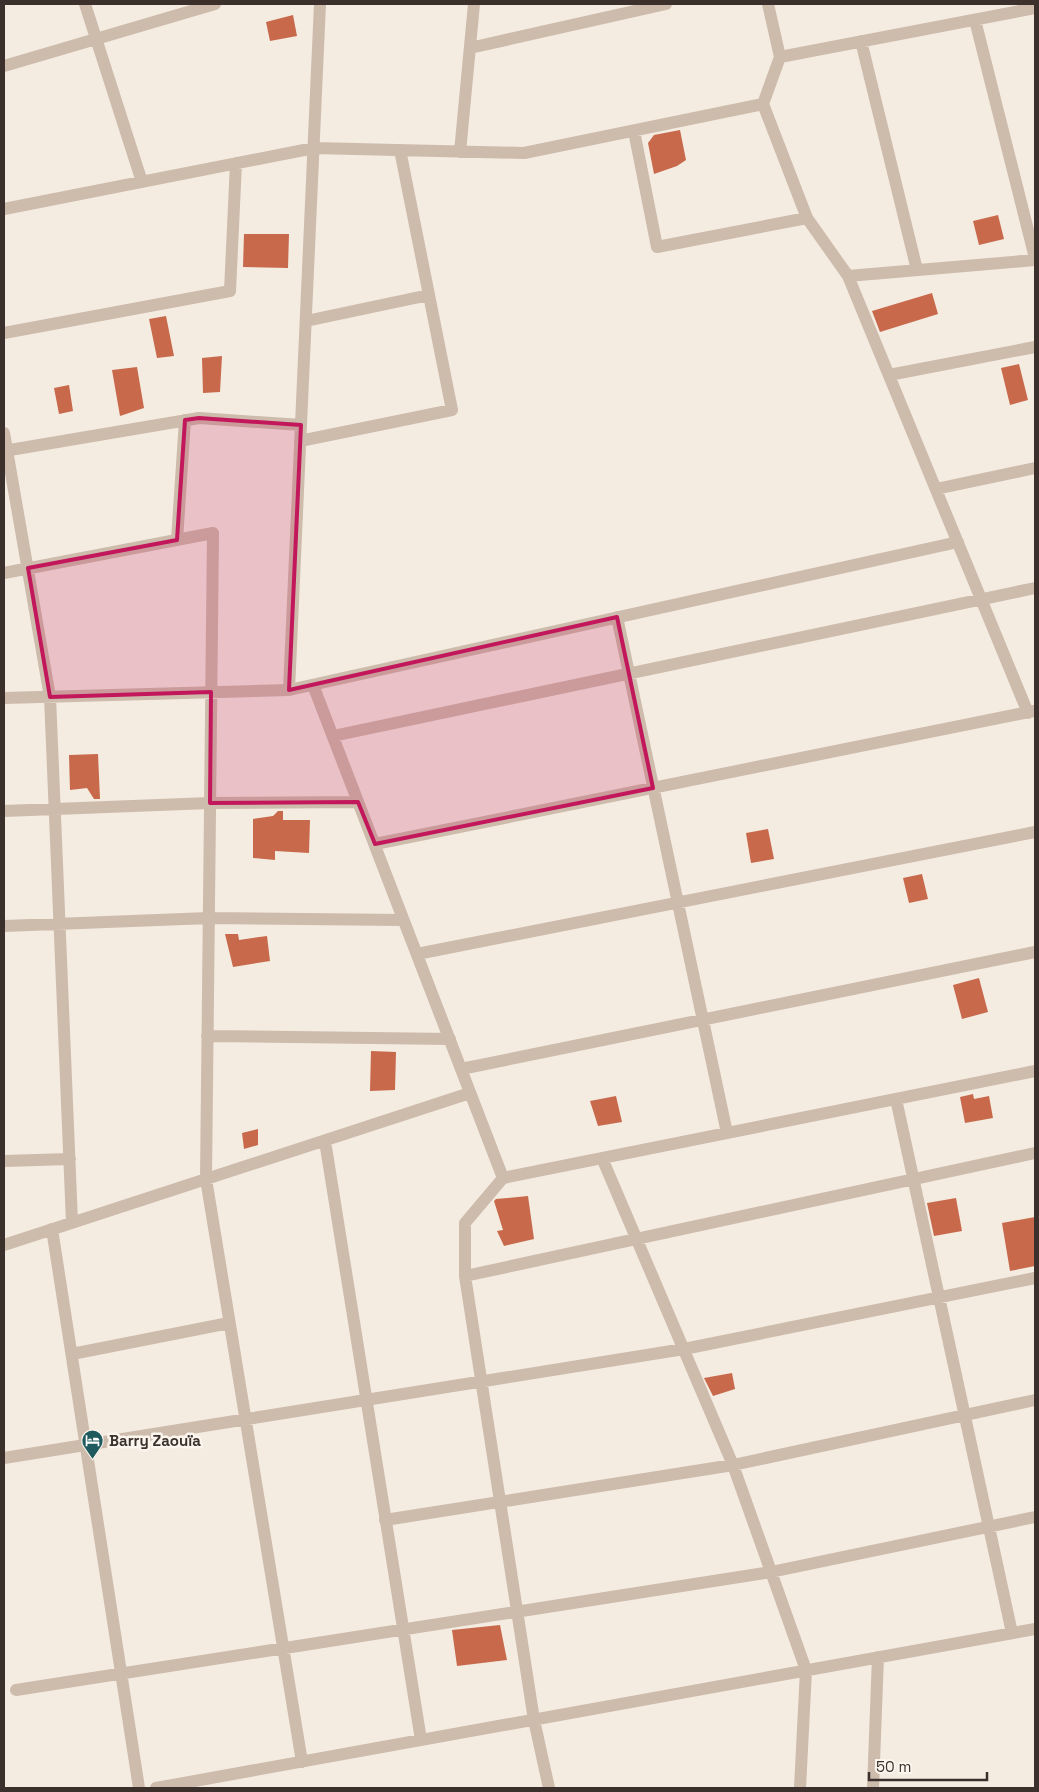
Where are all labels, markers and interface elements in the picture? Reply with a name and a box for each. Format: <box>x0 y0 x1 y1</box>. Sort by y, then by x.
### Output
hotel icon: Barry Zaouïa <box>81 1429 105 1460</box>
place label: Barry Zaouïa <box>109 1431 201 1450</box>
scale bar <box>869 1750 986 1782</box>
text: 50 m <box>876 1757 911 1776</box>

